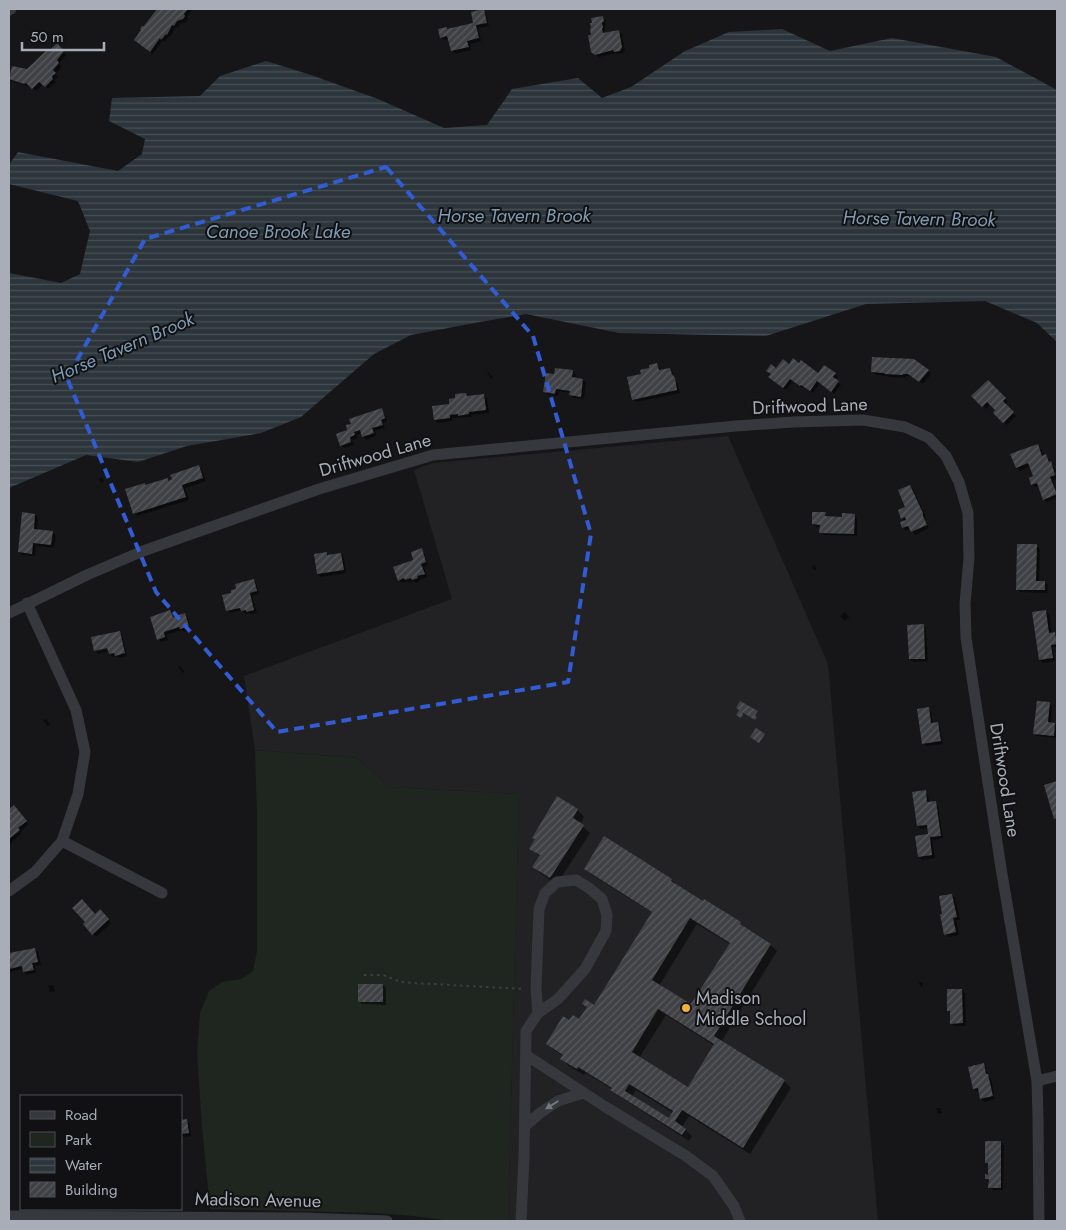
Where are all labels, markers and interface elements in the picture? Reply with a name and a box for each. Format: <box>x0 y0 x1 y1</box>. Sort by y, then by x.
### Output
scale bar <box>22 20 105 52</box>
text: 50 m <box>30 26 64 48</box>
water label: Horse Tavern Brook <box>438 202 591 229</box>
water label: Horse Tavern Brook <box>842 204 997 233</box>
water label: Canoe Brook Lake <box>206 218 351 245</box>
water label: Horse Tavern Brook <box>47 305 199 390</box>
street label: Driftwood Lane <box>752 391 868 421</box>
street label: Driftwood Lane <box>316 427 434 483</box>
street label: Driftwood Lane <box>983 721 1027 839</box>
place label: Madison Middle School <box>696 985 806 1032</box>
marker: Madison Middle School <box>680 1002 692 1014</box>
legend <box>20 1095 182 1210</box>
one-way arrow <box>545 1101 558 1110</box>
text: Road <box>65 1104 97 1126</box>
text: Park <box>65 1129 92 1151</box>
text: Water <box>65 1154 103 1176</box>
text: Building <box>65 1179 117 1201</box>
street label: Madison Avenue <box>195 1186 321 1214</box>

